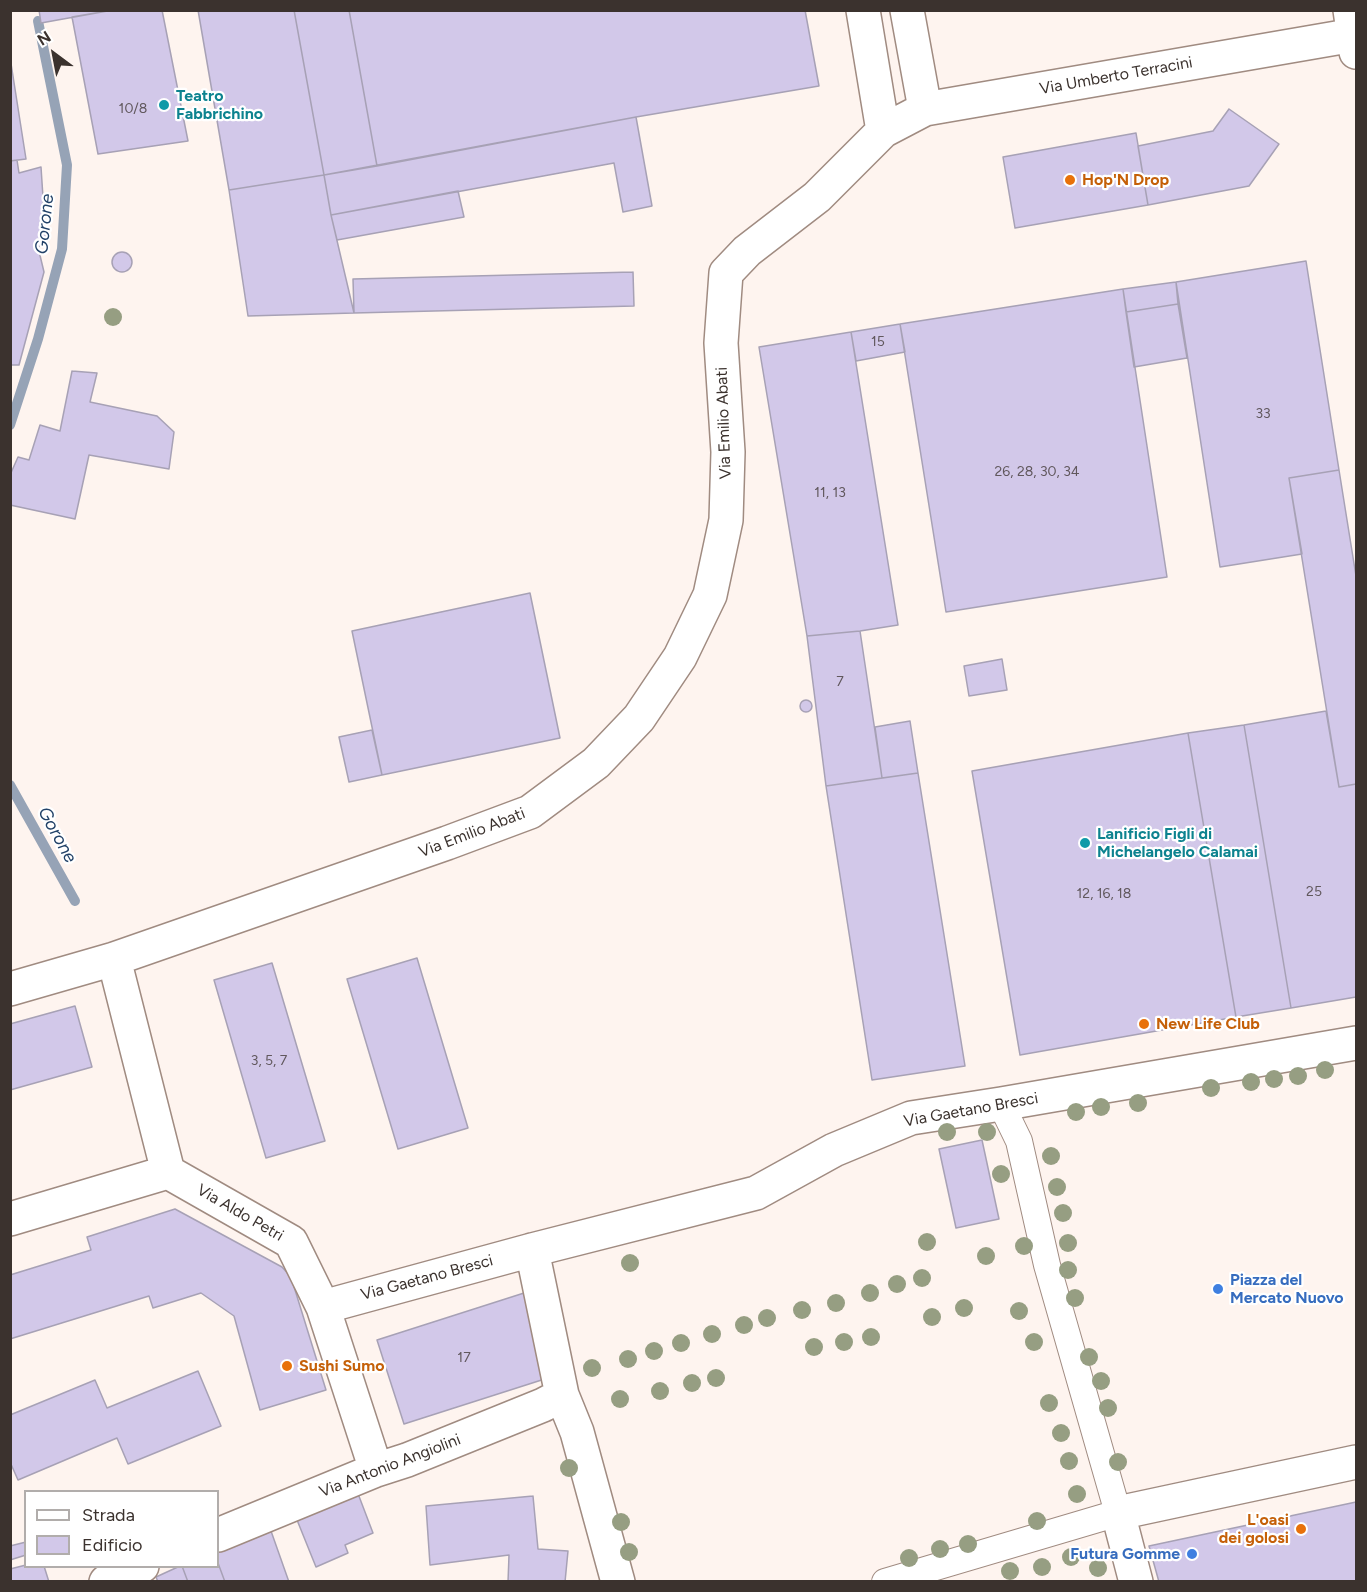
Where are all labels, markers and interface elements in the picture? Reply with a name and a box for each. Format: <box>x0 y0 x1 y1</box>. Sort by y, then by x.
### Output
north arrow <box>24 24 84 84</box>
text: N <box>34 27 54 50</box>
street label: Via Umberto Terracini <box>1038 53 1194 99</box>
place label: Teatro Fabbrichino <box>176 86 263 124</box>
marker: Teatro Fabbrichino <box>157 98 171 112</box>
house number: 10/8 <box>119 101 147 117</box>
place label: Hop'N Drop <box>1082 170 1169 190</box>
marker: Hop'N Drop <box>1063 173 1077 187</box>
water label: Gorone <box>31 193 59 255</box>
house number: 15 <box>871 334 885 350</box>
street label: Via Emilio Abati <box>712 367 736 479</box>
house number: 33 <box>1255 406 1271 422</box>
house number: 26, 28, 30, 34 <box>995 464 1079 480</box>
house number: 11, 13 <box>814 485 846 501</box>
house number: 7 <box>836 674 844 690</box>
water label: Gorone <box>33 803 81 867</box>
street label: Via Emilio Abati <box>416 804 528 862</box>
place label: Lanificio Figli di Michelangelo Calamai <box>1097 824 1258 862</box>
marker: Lanificio Figli di Michelangelo Calamai <box>1078 836 1092 850</box>
house number: 25 <box>1306 884 1322 900</box>
house number: 12, 16, 18 <box>1077 886 1131 902</box>
place label: New Life Club <box>1156 1014 1260 1034</box>
marker: New Life Club <box>1137 1017 1151 1031</box>
house number: 3, 5, 7 <box>251 1053 287 1069</box>
street label: Via Gaetano Bresci <box>902 1089 1040 1131</box>
street label: Via Aldo Petri <box>193 1180 287 1246</box>
street label: Via Gaetano Bresci <box>359 1251 495 1305</box>
place label: Piazza del Mercato Nuovo <box>1230 1270 1344 1308</box>
marker: Piazza del Mercato Nuovo <box>1211 1282 1225 1296</box>
house number: 17 <box>457 1350 471 1366</box>
place label: Sushi Sumo <box>299 1356 384 1376</box>
marker: Sushi Sumo <box>280 1359 294 1373</box>
street label: Via Antonio Angiolini <box>317 1430 463 1502</box>
legend <box>24 1490 219 1568</box>
text: Strada <box>82 1504 135 1526</box>
place label: L'oasi dei golosi <box>1219 1510 1289 1548</box>
marker: L'oasi dei golosi <box>1294 1522 1308 1536</box>
text: Edificio <box>82 1534 143 1556</box>
place label: Futura Gomme <box>1070 1544 1180 1564</box>
marker: Futura Gomme <box>1185 1547 1199 1561</box>

